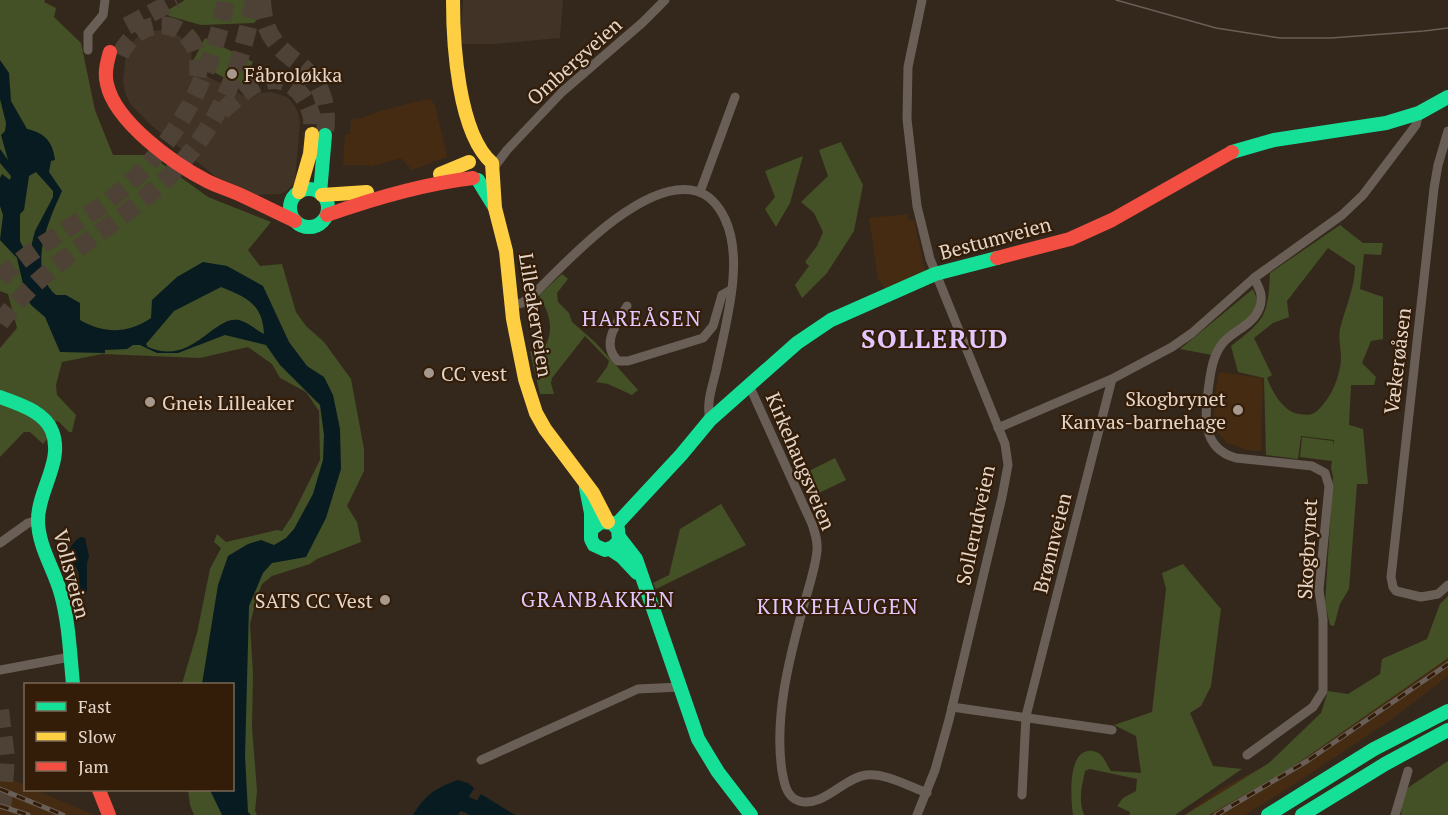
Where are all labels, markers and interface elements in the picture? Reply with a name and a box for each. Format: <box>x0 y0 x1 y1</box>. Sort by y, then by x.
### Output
street label: Ombergveien <box>521 11 627 111</box>
place label: Fåbroløkka <box>244 61 342 88</box>
marker: Fåbroløkka <box>225 67 239 81</box>
street label: Bestumveien <box>936 210 1054 266</box>
street label: Lilleakerveien <box>513 251 559 379</box>
district label: HAREÅSEN <box>582 304 702 332</box>
street label: Vækerøåsen <box>1377 306 1417 416</box>
district label: SOLLERUD <box>861 321 1009 355</box>
place label: CC vest <box>441 360 508 387</box>
marker: CC vest <box>422 366 436 380</box>
place label: Skogbrynet Kanvas-barnehage <box>1061 385 1227 435</box>
street label: Kirkehaugsveien <box>760 388 842 534</box>
place label: Gneis Lilleaker <box>162 389 295 416</box>
marker: Gneis Lilleaker <box>143 395 157 409</box>
marker: Skogbrynet Kanvas-barnehage <box>1231 403 1245 417</box>
street label: Sollerudveien <box>949 462 1001 587</box>
street label: Brønnveien <box>1026 490 1078 596</box>
street label: Skogbrynet <box>1291 497 1323 600</box>
street label: Vollsveien <box>47 526 97 622</box>
district label: GRANBAKKEN <box>521 585 675 613</box>
place label: SATS CC Vest <box>255 587 374 614</box>
district label: KIRKEHAUGEN <box>757 592 919 620</box>
marker: SATS CC Vest <box>378 593 392 607</box>
legend <box>24 683 234 791</box>
text: Fast <box>78 694 112 718</box>
text: Slow <box>78 724 117 748</box>
text: Jam <box>78 754 109 778</box>

